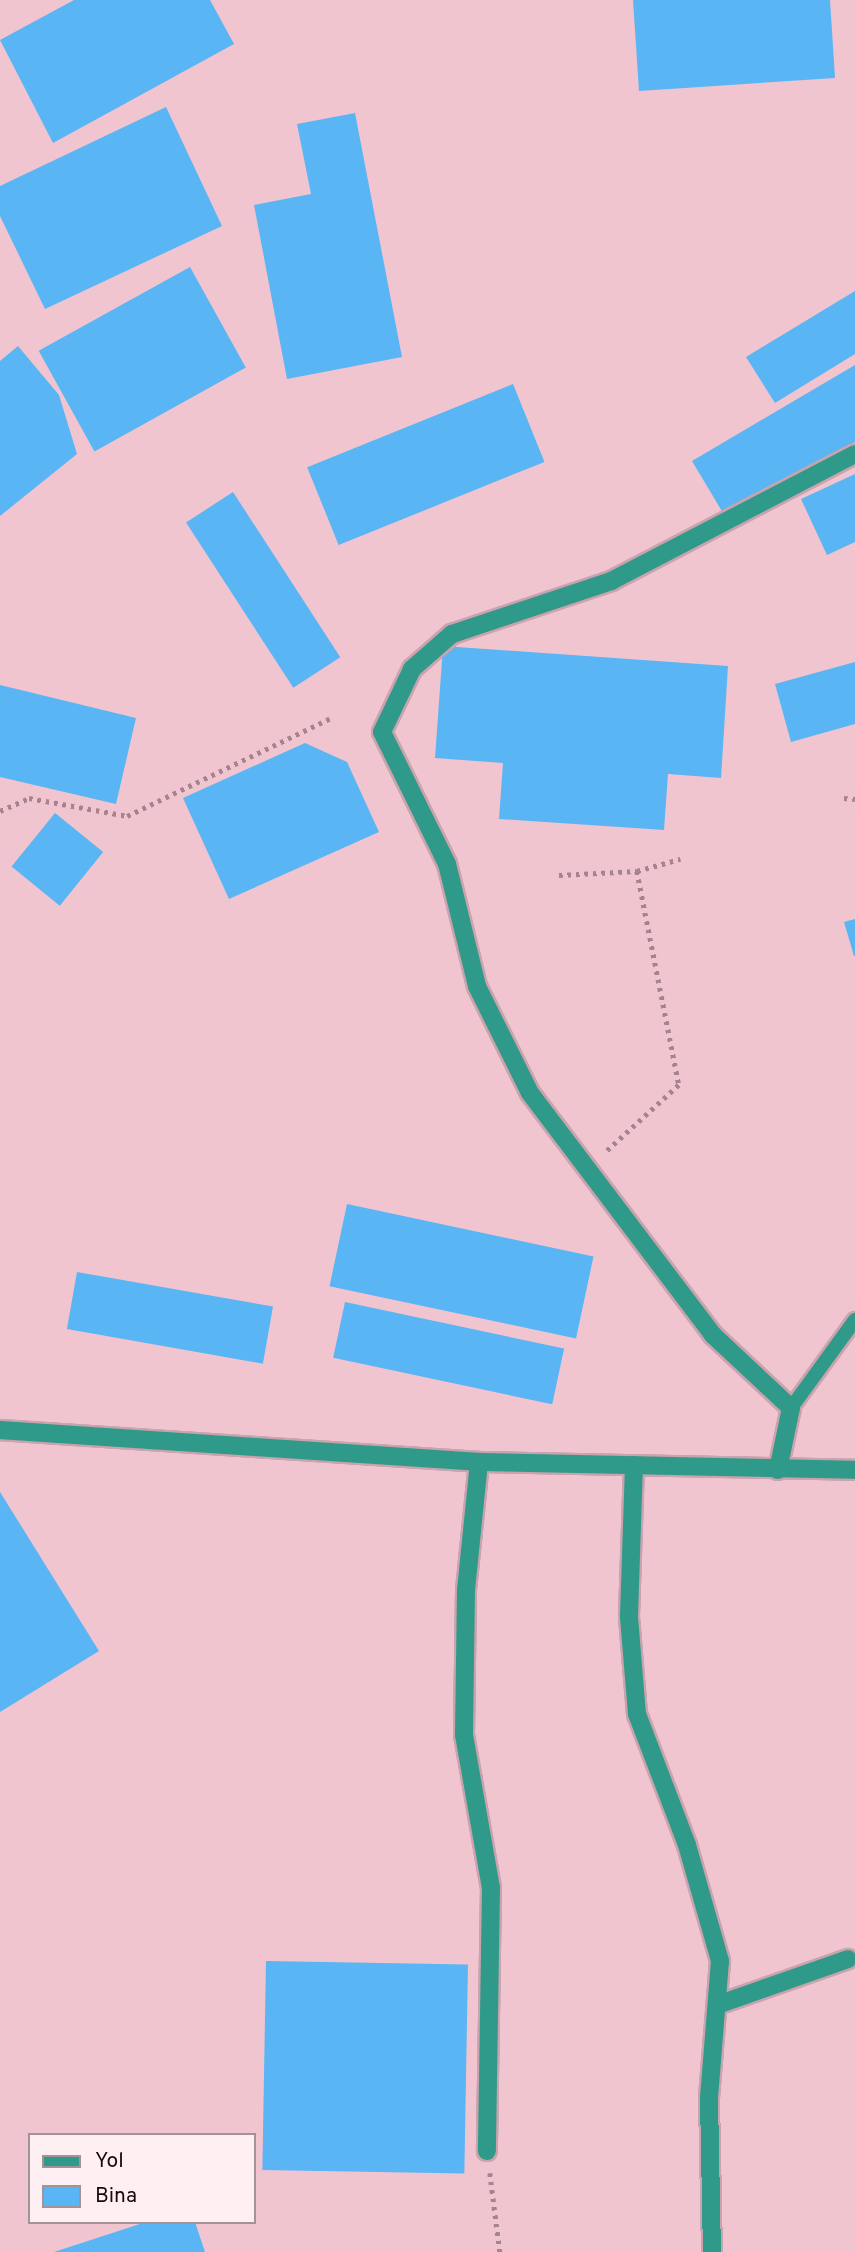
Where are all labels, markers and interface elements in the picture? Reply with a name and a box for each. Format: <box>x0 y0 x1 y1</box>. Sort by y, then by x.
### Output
legend <box>28 2133 256 2224</box>
text: Yol <box>95 2148 124 2175</box>
text: Bina <box>95 2183 137 2210</box>

